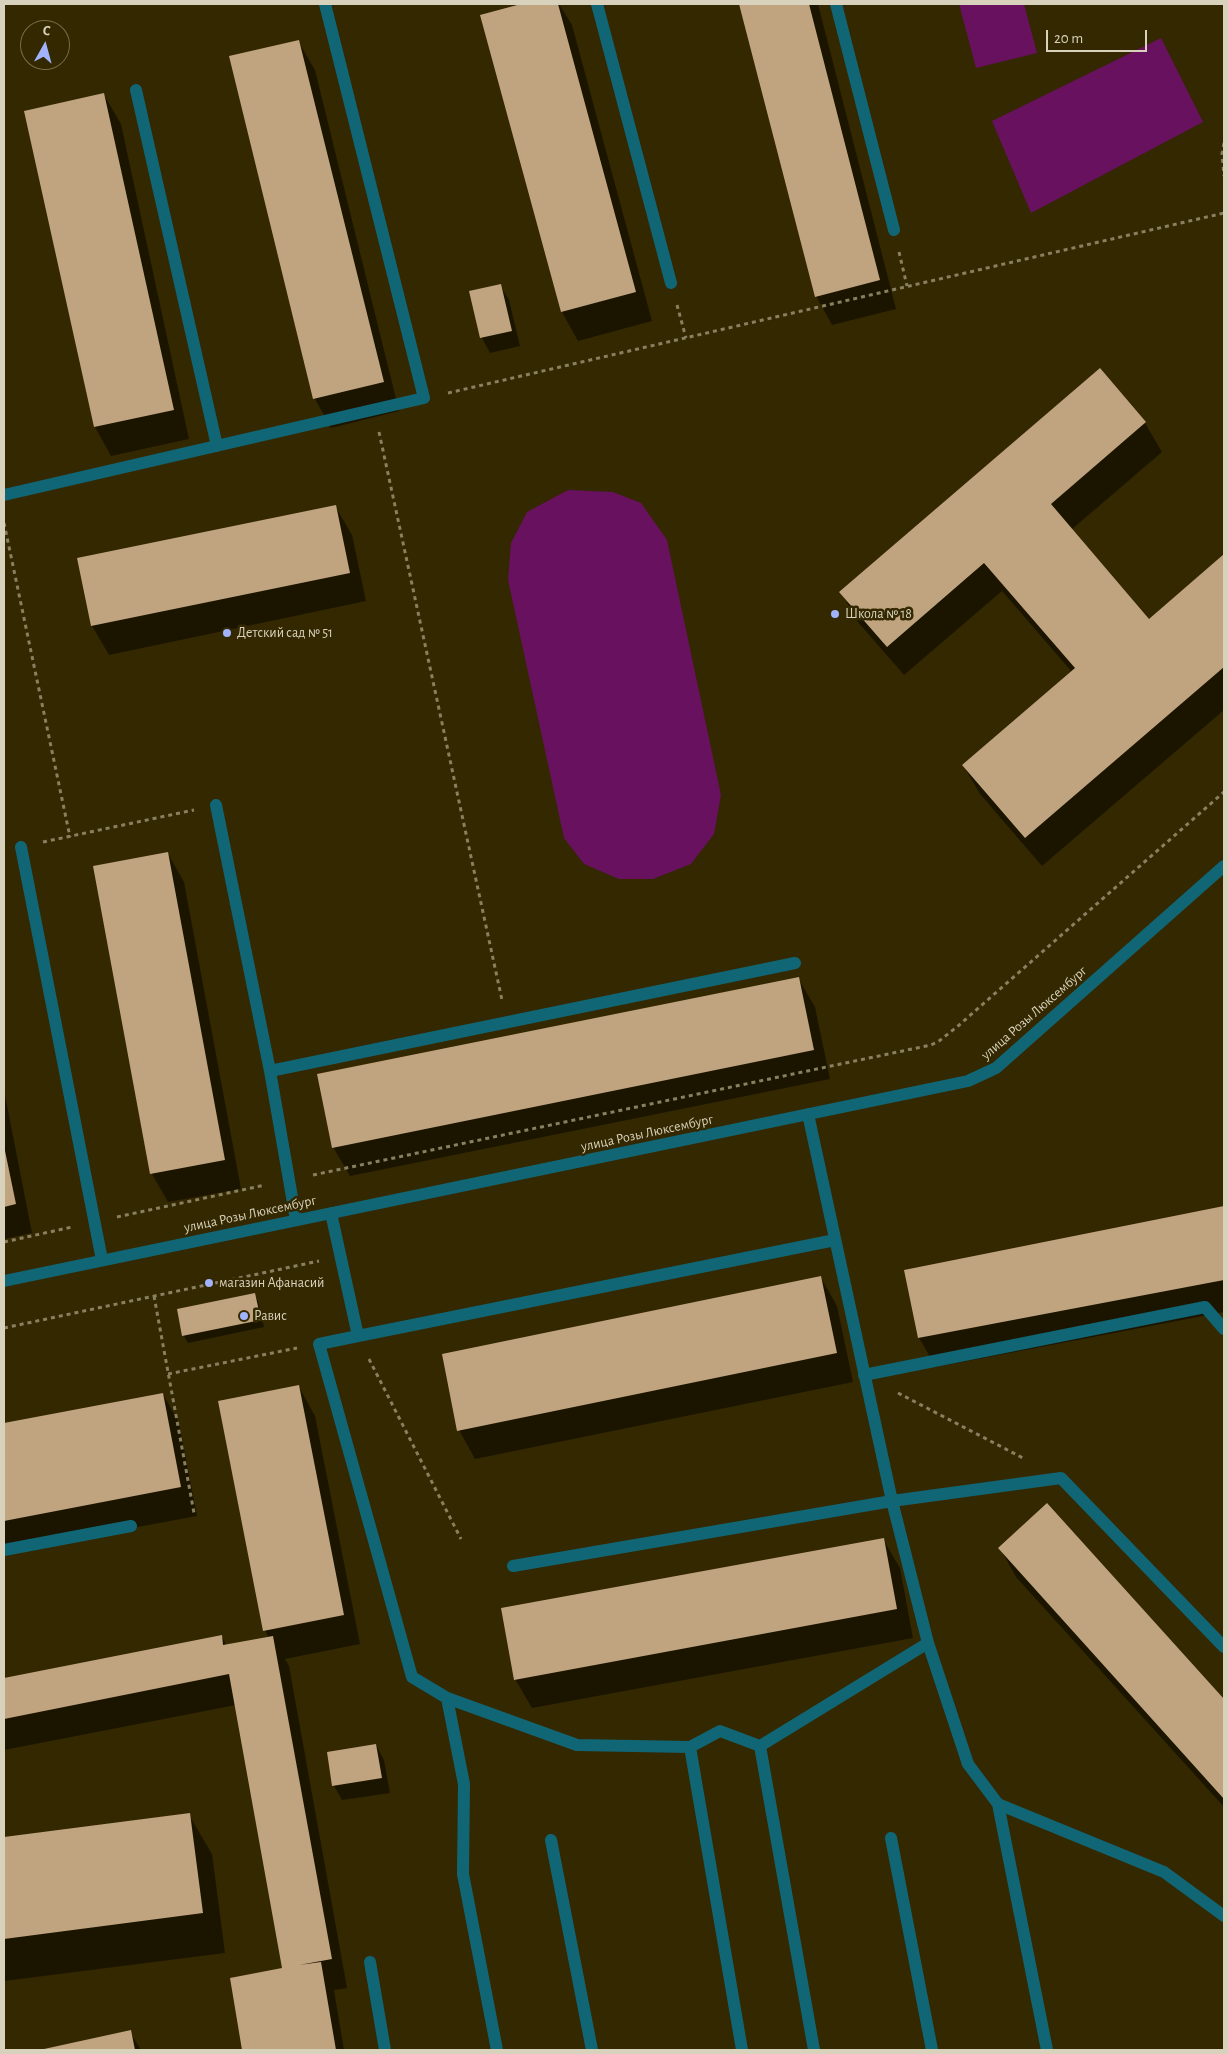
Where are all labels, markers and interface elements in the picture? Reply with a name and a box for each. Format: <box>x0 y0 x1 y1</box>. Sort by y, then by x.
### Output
north arrow <box>20 20 70 70</box>
scale bar <box>1048 20 1149 52</box>
text: С <box>42 24 51 39</box>
text: 20 m <box>1054 31 1083 46</box>
place label: Школа № 18 <box>845 606 912 622</box>
marker: Школа № 18 <box>829 608 841 620</box>
place label: Детский сад № 51 <box>237 625 333 641</box>
marker: Детский сад № 51 <box>221 627 233 639</box>
street label: улица Розы Люксембург <box>978 963 1090 1063</box>
street label: улица Розы Люксембург <box>579 1111 715 1155</box>
street label: улица Розы Люксембург <box>182 1192 318 1236</box>
place label: магазин Афанасий <box>219 1275 324 1291</box>
marker: магазин Афанасий <box>203 1277 215 1289</box>
place label: Равис <box>254 1308 287 1324</box>
marker: Равис <box>238 1310 250 1322</box>

